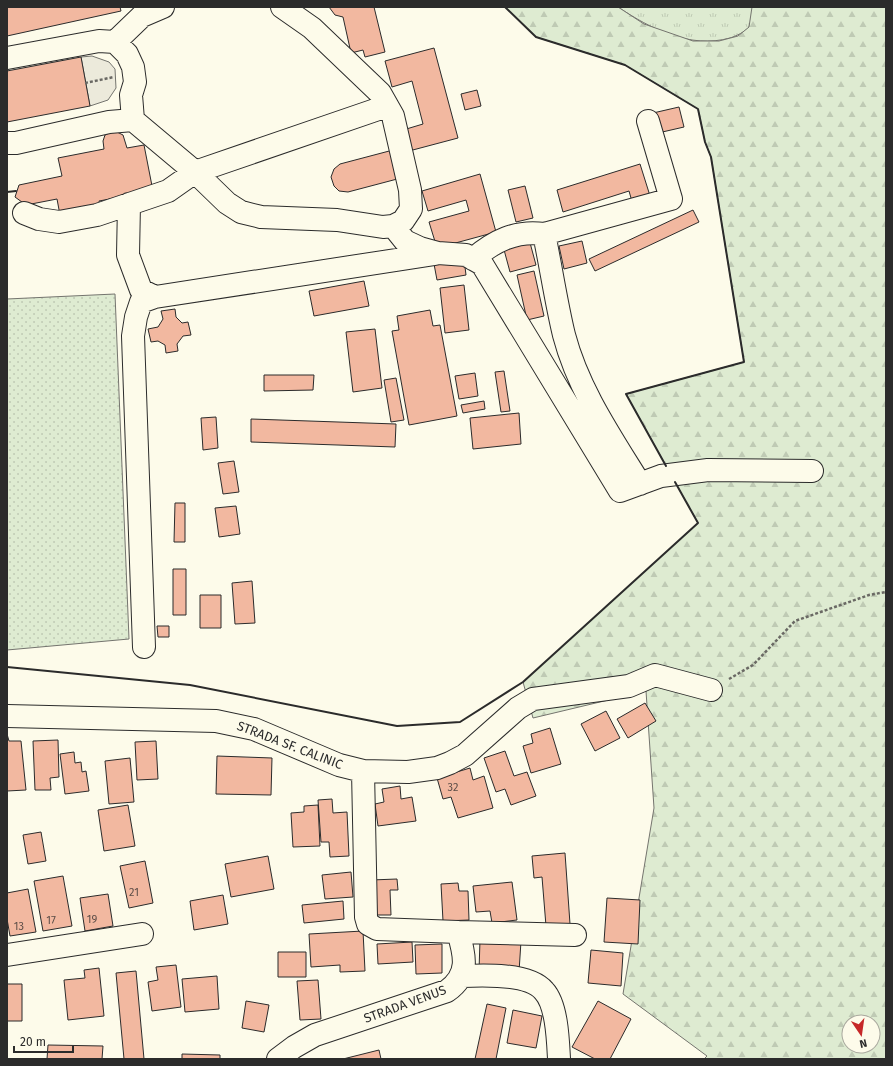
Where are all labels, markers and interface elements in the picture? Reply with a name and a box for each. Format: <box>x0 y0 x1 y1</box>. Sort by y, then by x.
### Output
street label: STRADA SF. CALINIC <box>235 718 346 772</box>
house number: 32 <box>448 781 458 794</box>
house number: 21 <box>129 886 139 899</box>
house number: 19 <box>87 913 97 926</box>
house number: 17 <box>46 914 56 927</box>
house number: 13 <box>14 920 24 933</box>
street label: STRADA VENUS <box>362 982 448 1026</box>
north arrow <box>841 1014 881 1054</box>
scale bar <box>14 1028 73 1054</box>
text: 20 m <box>20 1035 46 1049</box>
text: N <box>858 1036 868 1050</box>

